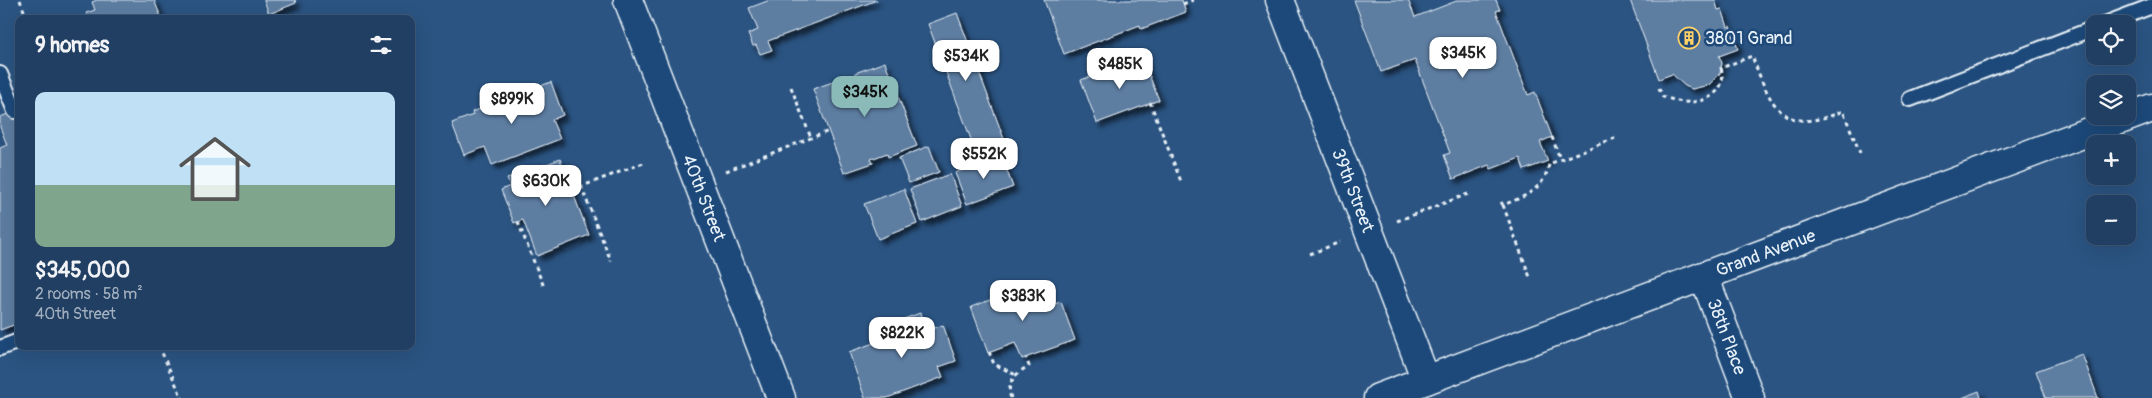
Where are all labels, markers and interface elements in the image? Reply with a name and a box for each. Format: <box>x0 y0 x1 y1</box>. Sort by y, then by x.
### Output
map controls <box>2086 15 2136 245</box>
button: locate <box>2086 15 2136 65</box>
building icon: 3801 Grand <box>1677 26 1701 50</box>
place label: 3801 Grand <box>1705 27 1793 50</box>
icon: filters <box>367 31 395 59</box>
text: 9 homes <box>35 32 109 59</box>
pin: $345K <box>1428 36 1498 79</box>
pin: $534K <box>931 39 1001 82</box>
text: $345K <box>1440 43 1486 63</box>
text: $534K <box>943 46 989 66</box>
pin: $485K <box>1085 48 1155 90</box>
text: $485K <box>1098 54 1142 74</box>
button: layers <box>2086 75 2136 125</box>
pin: $345K <box>830 76 900 118</box>
pin: $899K <box>477 82 547 125</box>
text: $345K <box>842 82 888 102</box>
text: $899K <box>491 89 533 109</box>
icon: home <box>170 124 260 214</box>
button: + <box>2086 135 2136 185</box>
pin: $552K <box>949 138 1019 180</box>
text: $552K <box>962 144 1006 164</box>
street label: 39th Street <box>1326 145 1379 236</box>
street label: 40th Street <box>677 151 731 245</box>
pin: $630K <box>511 164 581 207</box>
text: $630K <box>522 171 570 191</box>
button: − <box>2086 195 2136 245</box>
street label: Grand Avenue <box>1713 224 1819 282</box>
text: $345,000 <box>35 257 130 284</box>
pin: $383K <box>988 280 1058 322</box>
text: 2 rooms · 58 m² <box>35 284 143 304</box>
text: $383K <box>1001 286 1045 306</box>
street label: 38th Place <box>1702 296 1751 378</box>
text: 40th Street <box>35 304 116 324</box>
pin: $822K <box>867 316 937 359</box>
text: $822K <box>880 323 924 343</box>

